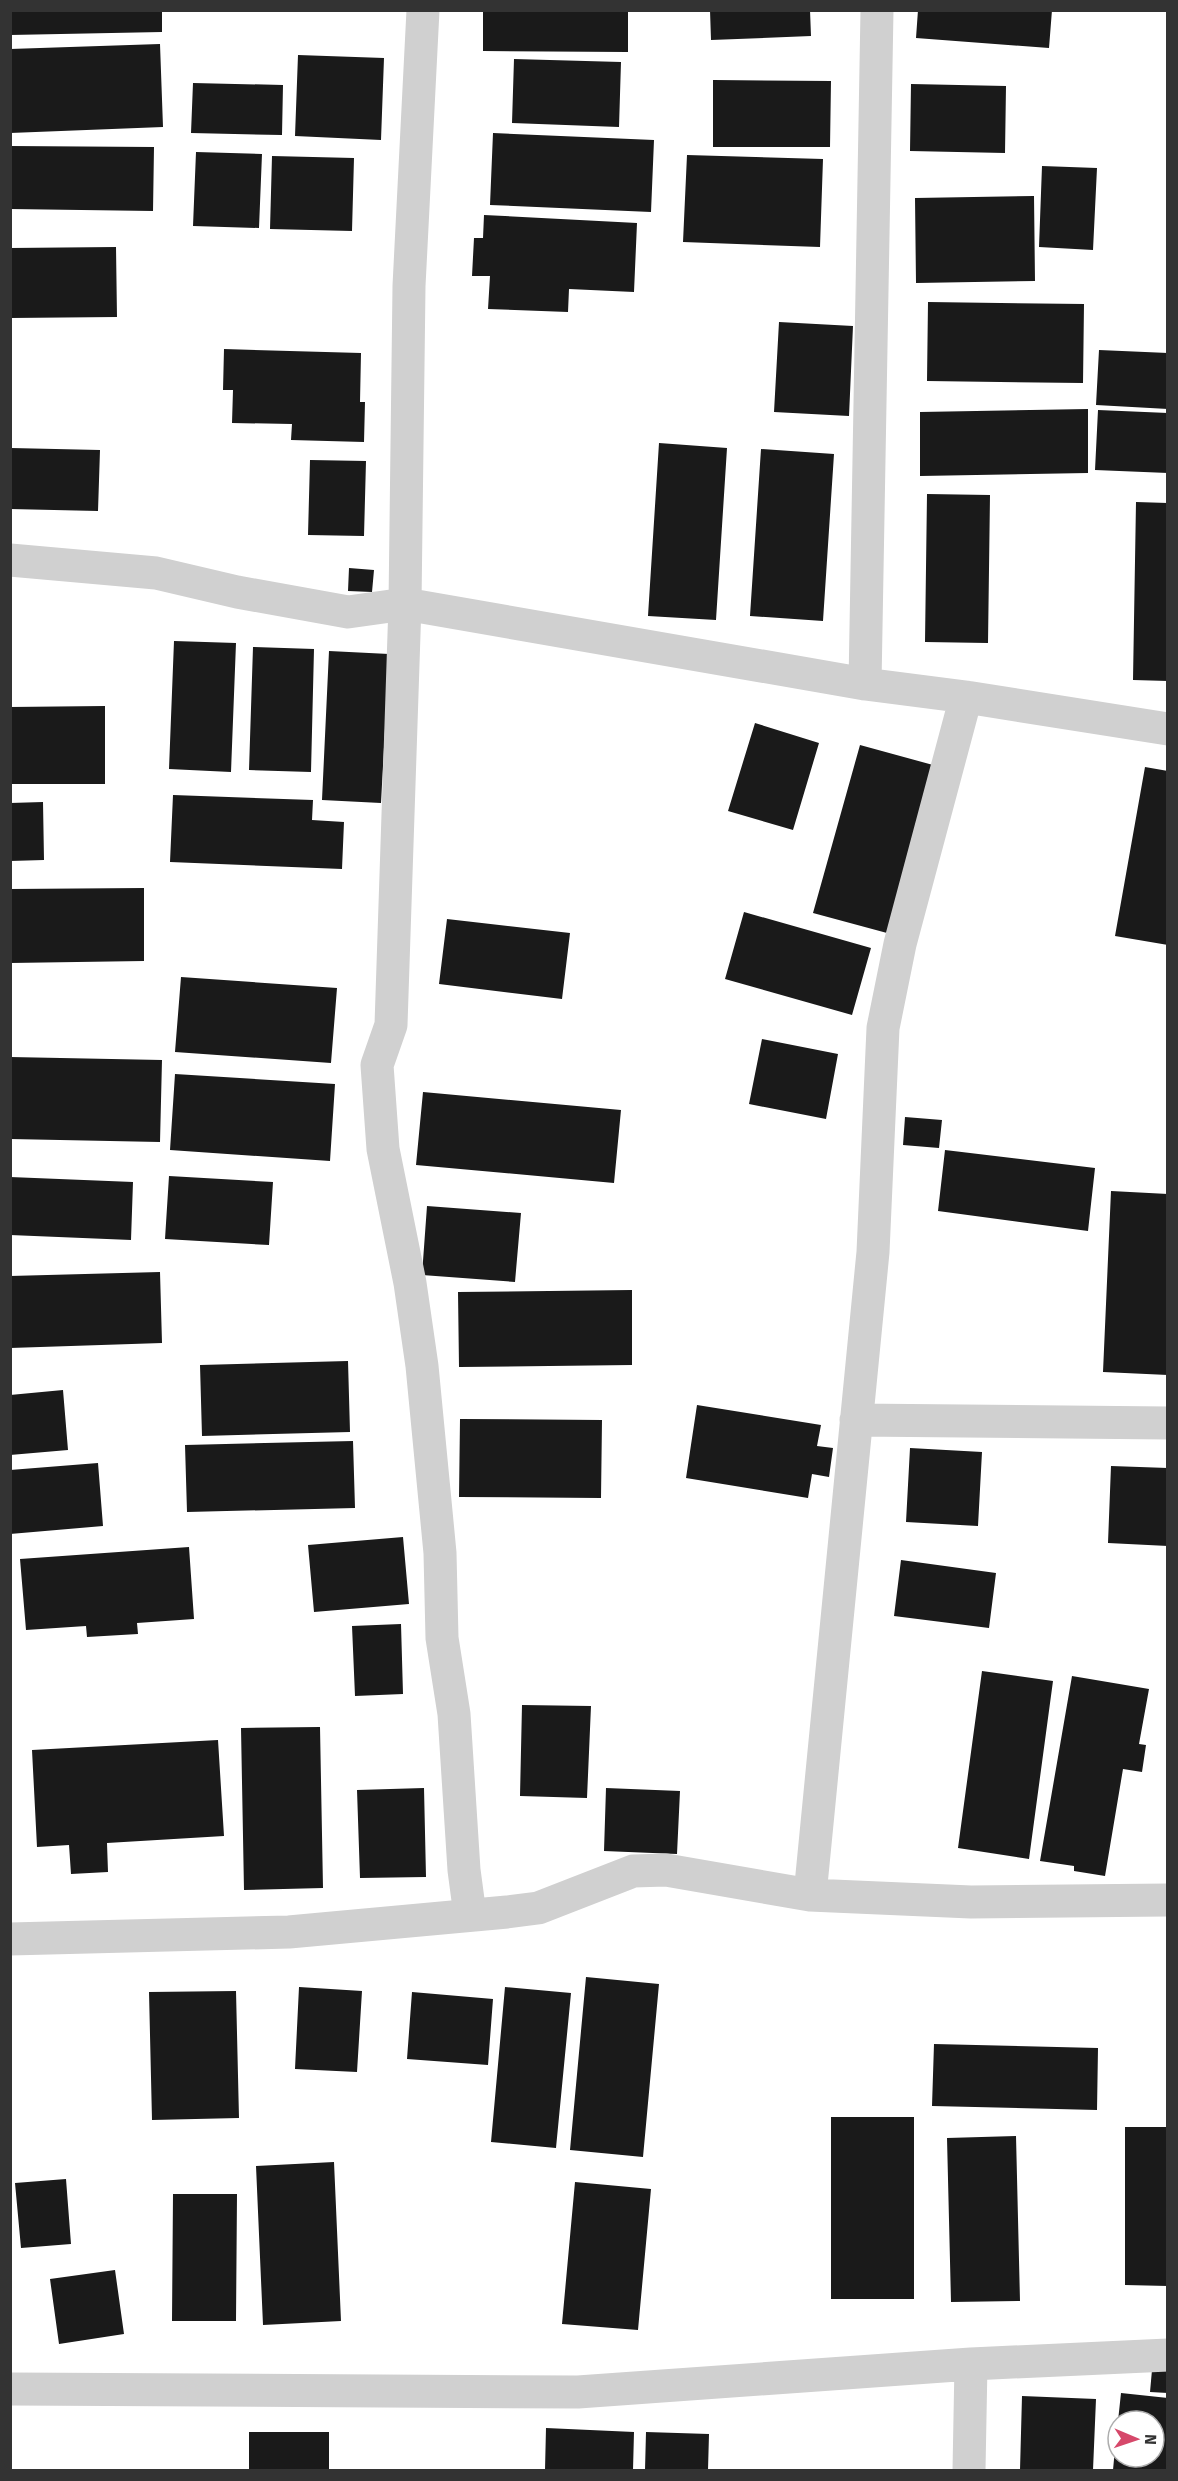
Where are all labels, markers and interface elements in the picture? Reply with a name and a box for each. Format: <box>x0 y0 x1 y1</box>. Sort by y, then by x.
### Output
north arrow <box>1106 2409 1166 2469</box>
text: N <box>1141 2434 1160 2445</box>

